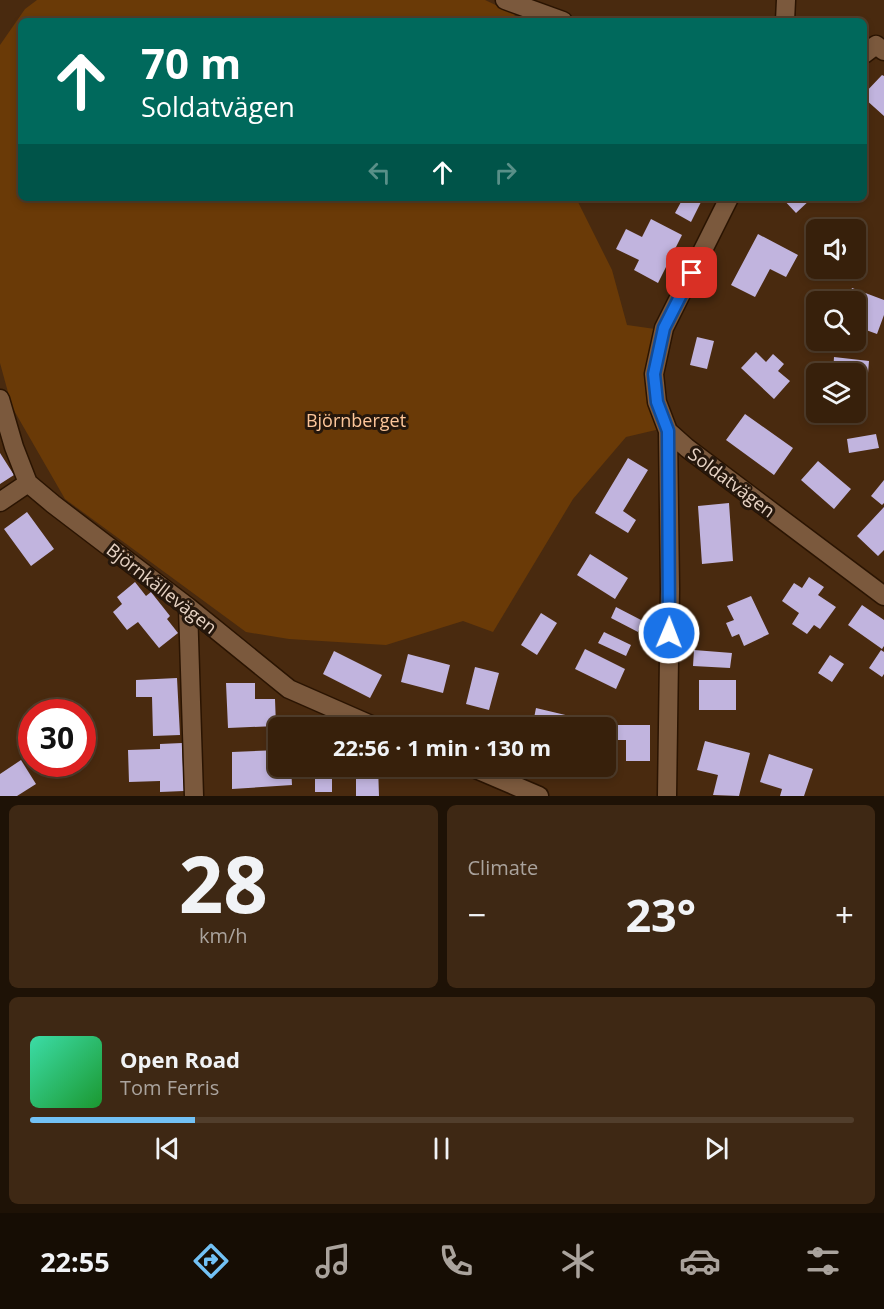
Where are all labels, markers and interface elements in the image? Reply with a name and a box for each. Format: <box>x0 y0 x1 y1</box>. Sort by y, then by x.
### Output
text: 70 m <box>141 34 241 91</box>
icon: ahead <box>42 42 120 120</box>
text: Soldatvägen <box>141 88 295 125</box>
icon: left <box>363 156 396 189</box>
icon: ahead <box>426 156 459 189</box>
icon: right <box>489 156 522 189</box>
map controls <box>806 219 866 423</box>
button: sound <box>806 219 866 279</box>
pin <box>666 247 717 298</box>
icon: arrive <box>675 256 708 289</box>
button: search <box>806 291 866 351</box>
button: layers <box>806 363 866 423</box>
park label: Björnberget <box>306 408 406 432</box>
street label: Soldatvägen <box>684 442 780 522</box>
street label: Björnkällevägen <box>102 537 222 639</box>
position arrow <box>637 601 701 665</box>
speed limit sign: 30 <box>18 699 96 777</box>
text: 22:56 · 1 min · 130 m <box>333 732 551 762</box>
text: 28 <box>179 830 268 936</box>
text: Climate <box>468 854 538 881</box>
text: 23° <box>625 884 696 945</box>
text: − <box>468 892 486 937</box>
text: + <box>835 892 854 937</box>
text: km/h <box>199 922 248 949</box>
text: Open Road <box>120 1044 240 1074</box>
text: Tom Ferris <box>120 1074 219 1101</box>
icon: previous <box>151 1132 184 1165</box>
icon: pause <box>425 1132 458 1165</box>
icon: next <box>700 1132 733 1165</box>
icon: directions <box>190 1240 232 1282</box>
icon: music <box>312 1240 354 1282</box>
icon: phone <box>435 1240 477 1282</box>
icon: climate <box>557 1240 599 1282</box>
icon: car <box>679 1240 721 1282</box>
icon: filters <box>802 1240 844 1282</box>
text: 22:55 <box>40 1243 110 1280</box>

